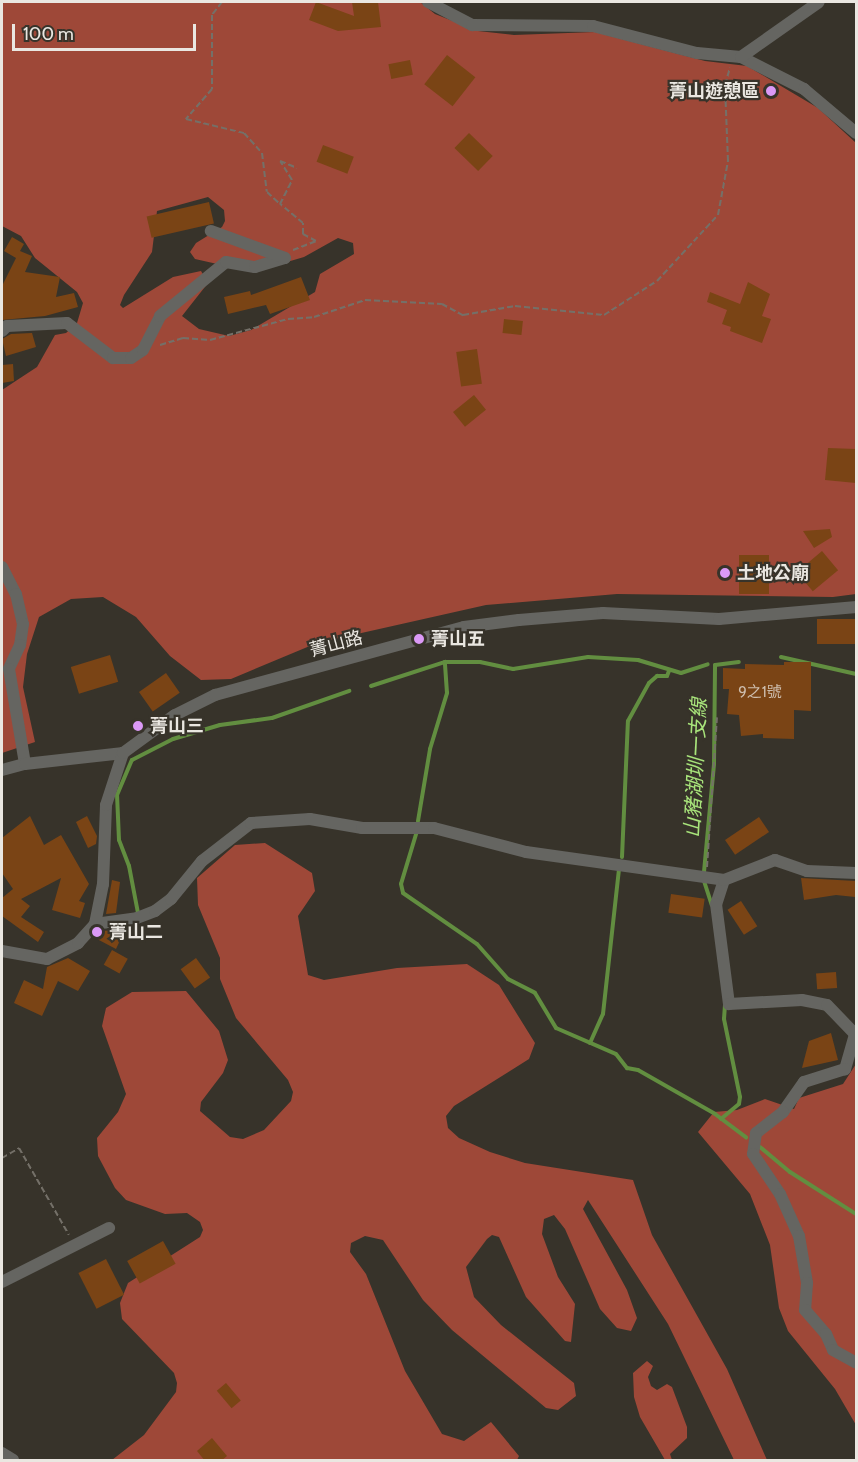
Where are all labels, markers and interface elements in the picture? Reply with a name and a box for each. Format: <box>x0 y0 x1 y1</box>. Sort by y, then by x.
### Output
scale bar <box>15 12 200 50</box>
text: 100 m <box>23 23 74 45</box>
place label: 菁山遊憩區 <box>669 80 759 102</box>
marker: 菁山遊憩區 <box>764 84 778 98</box>
place label: 土地公廟 <box>737 562 809 584</box>
marker: 土地公廟 <box>718 566 732 580</box>
street label: 菁山路 <box>307 627 365 661</box>
place label: 菁山五 <box>431 628 485 650</box>
marker: 菁山五 <box>412 632 426 646</box>
house number: 9之1號 <box>738 684 782 702</box>
water label: 山豬湖圳一支線 <box>680 697 712 839</box>
place label: 菁山三 <box>150 715 204 737</box>
marker: 菁山三 <box>131 719 145 733</box>
place label: 菁山二 <box>109 921 163 943</box>
marker: 菁山二 <box>90 925 104 939</box>

